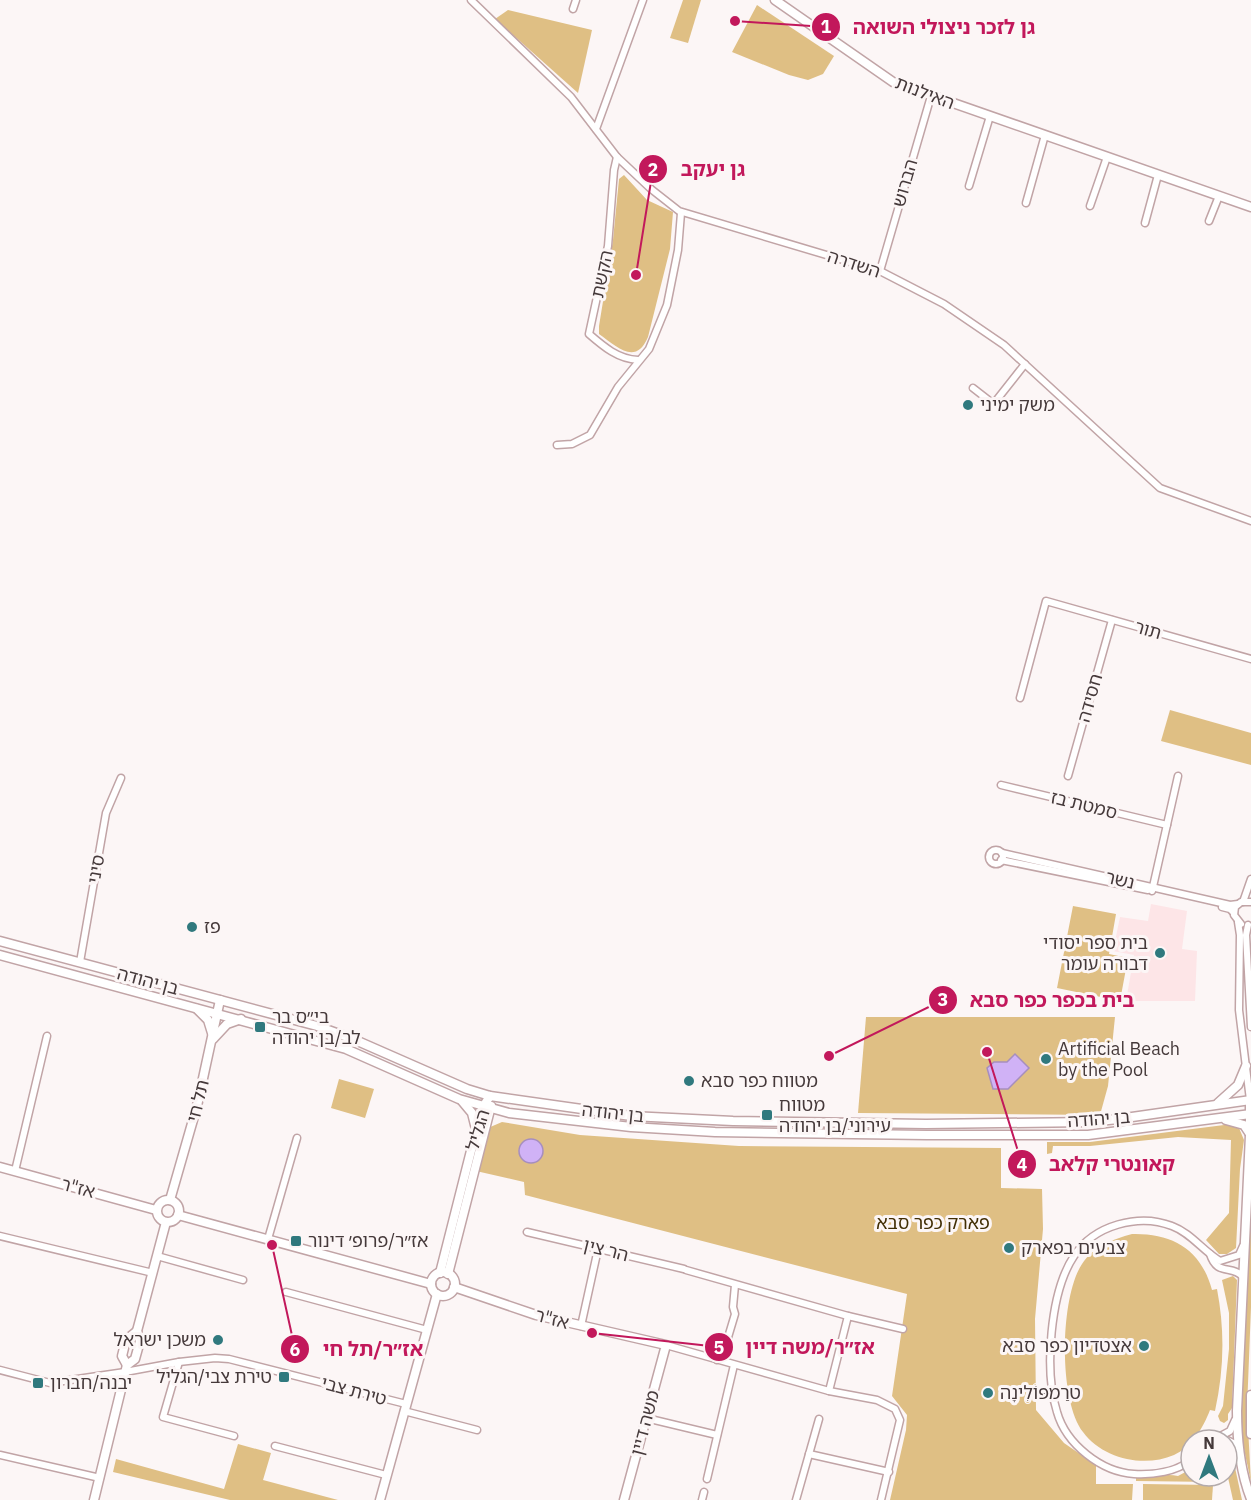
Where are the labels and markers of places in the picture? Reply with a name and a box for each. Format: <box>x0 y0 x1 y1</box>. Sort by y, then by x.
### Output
callout: גן לזכר ניצולי השואה <box>811 8 1048 46</box>
callout: גן יעקב <box>638 150 757 188</box>
place label: משק ימיני <box>980 393 1055 416</box>
marker: משק ימיני <box>961 398 975 412</box>
place label: פז <box>204 915 221 938</box>
marker: פז <box>185 920 199 934</box>
place label: בית ספר יסודי דבורה עומר <box>1043 931 1148 975</box>
marker: בית ספר יסודי דבורה עומר <box>1153 946 1167 960</box>
callout: בית בכפר כפר סבא <box>928 981 1147 1019</box>
place label: בי״ס בר לב/בן יהודה <box>272 1005 361 1049</box>
marker: בי״ס בר לב/בן יהודה <box>253 1020 267 1034</box>
place label: Artificial Beach by the Pool <box>1058 1037 1180 1081</box>
marker: Artificial Beach by the Pool <box>1039 1052 1053 1066</box>
place label: מטווח כפר סבא <box>701 1069 818 1092</box>
marker: מטווח כפר סבא <box>682 1074 696 1088</box>
place label: מטווח עירוני/בן יהודה <box>779 1093 891 1137</box>
marker: מטווח עירוני/בן יהודה <box>760 1108 774 1122</box>
callout: קאונטרי קלאב <box>1007 1145 1187 1183</box>
place label: אז״ר/פרופ׳ דינור <box>308 1229 428 1252</box>
marker: אז״ר/פרופ׳ דינור <box>289 1234 303 1248</box>
place label: צבעים בפארק <box>1021 1236 1125 1259</box>
marker: צבעים בפארק <box>1002 1241 1016 1255</box>
place label: משכן ישראל <box>114 1328 206 1351</box>
callout: אז״ר/משה דיין <box>704 1328 887 1366</box>
callout: אז״ר/תל חי <box>280 1330 435 1368</box>
marker: משכן ישראל <box>211 1333 225 1347</box>
place label: אצטדיון כפר סבא <box>1002 1334 1132 1357</box>
marker: אצטדיון כפר סבא <box>1137 1339 1151 1353</box>
place label: טירת צבי/הגליל <box>156 1365 272 1388</box>
marker: טירת צבי/הגליל <box>277 1370 291 1384</box>
place label: יבנה/חברון <box>50 1371 132 1394</box>
marker: יבנה/חברון <box>31 1376 45 1390</box>
place label: טרַמפּוֹלִינָה <box>1000 1381 1081 1404</box>
marker: טרַמפּוֹלִינָה <box>981 1386 995 1400</box>

